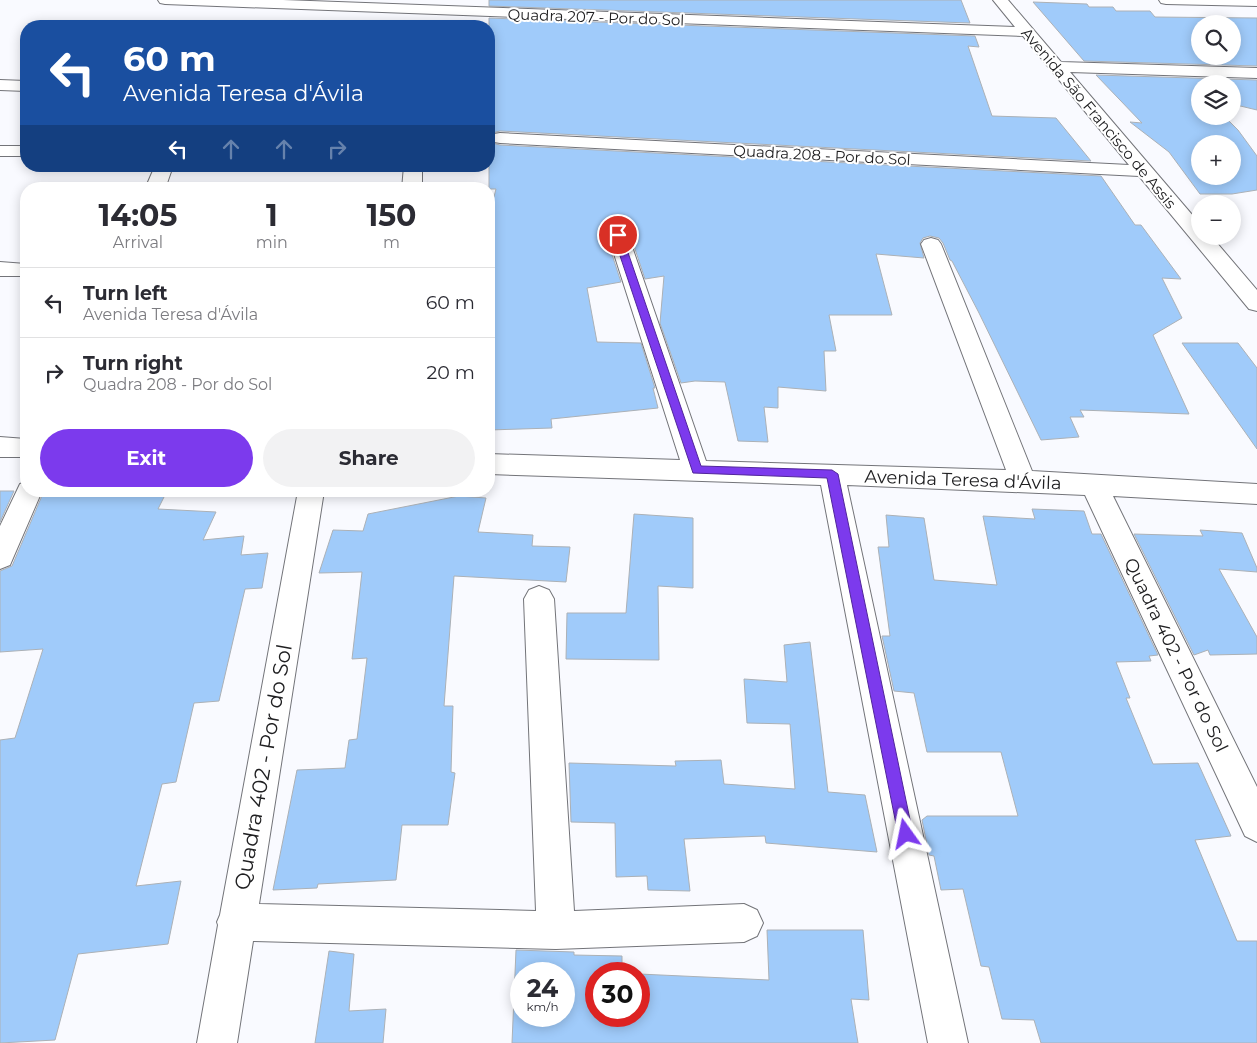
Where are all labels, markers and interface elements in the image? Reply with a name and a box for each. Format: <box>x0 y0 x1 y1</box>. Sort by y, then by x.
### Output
street label: Quadra 207 - Por do Sol <box>507 4 685 30</box>
map controls <box>1191 15 1241 245</box>
button: search <box>1191 15 1241 65</box>
street label: Avenida São Francisco de Assis <box>1018 23 1180 213</box>
text: 60 m <box>123 37 216 80</box>
icon: left <box>40 40 105 105</box>
button: layers <box>1191 75 1241 125</box>
text: Avenida Teresa d'Ávila <box>123 80 364 107</box>
icon: left <box>164 135 192 163</box>
icon: ahead <box>217 135 245 163</box>
icon: ahead <box>270 135 298 163</box>
icon: right <box>323 135 351 163</box>
button: + <box>1191 135 1241 185</box>
street label: Quadra 208 - Por do Sol <box>733 141 911 169</box>
button: − <box>1191 195 1241 245</box>
text: 14:05 <box>99 197 177 234</box>
text: 1 <box>266 197 278 234</box>
text: 150 <box>366 197 416 234</box>
pin <box>597 214 639 256</box>
icon: arrive <box>604 221 632 249</box>
text: Arrival <box>113 233 163 252</box>
text: min <box>256 233 288 252</box>
text: m <box>383 233 400 252</box>
text: Turn left <box>83 282 168 305</box>
icon: left <box>40 289 68 317</box>
text: 60 m <box>426 291 475 314</box>
text: Avenida Teresa d'Ávila <box>83 305 258 324</box>
text: Turn right <box>83 352 183 375</box>
icon: right <box>40 359 68 387</box>
text: 20 m <box>427 361 475 384</box>
text: Quadra 208 - Por do Sol <box>83 375 272 394</box>
button: Exit <box>40 429 253 487</box>
button: Share <box>263 429 475 487</box>
street label: Avenida Teresa d'Ávila <box>864 466 1062 494</box>
street label: Quadra 402 - Por do Sol <box>1119 554 1233 756</box>
street label: Quadra 402 - Por do Sol <box>229 642 297 892</box>
position arrow <box>879 807 931 859</box>
speed limit sign: 30 <box>585 962 650 1027</box>
text: 24 <box>527 973 558 1003</box>
text: km/h <box>526 999 559 1014</box>

